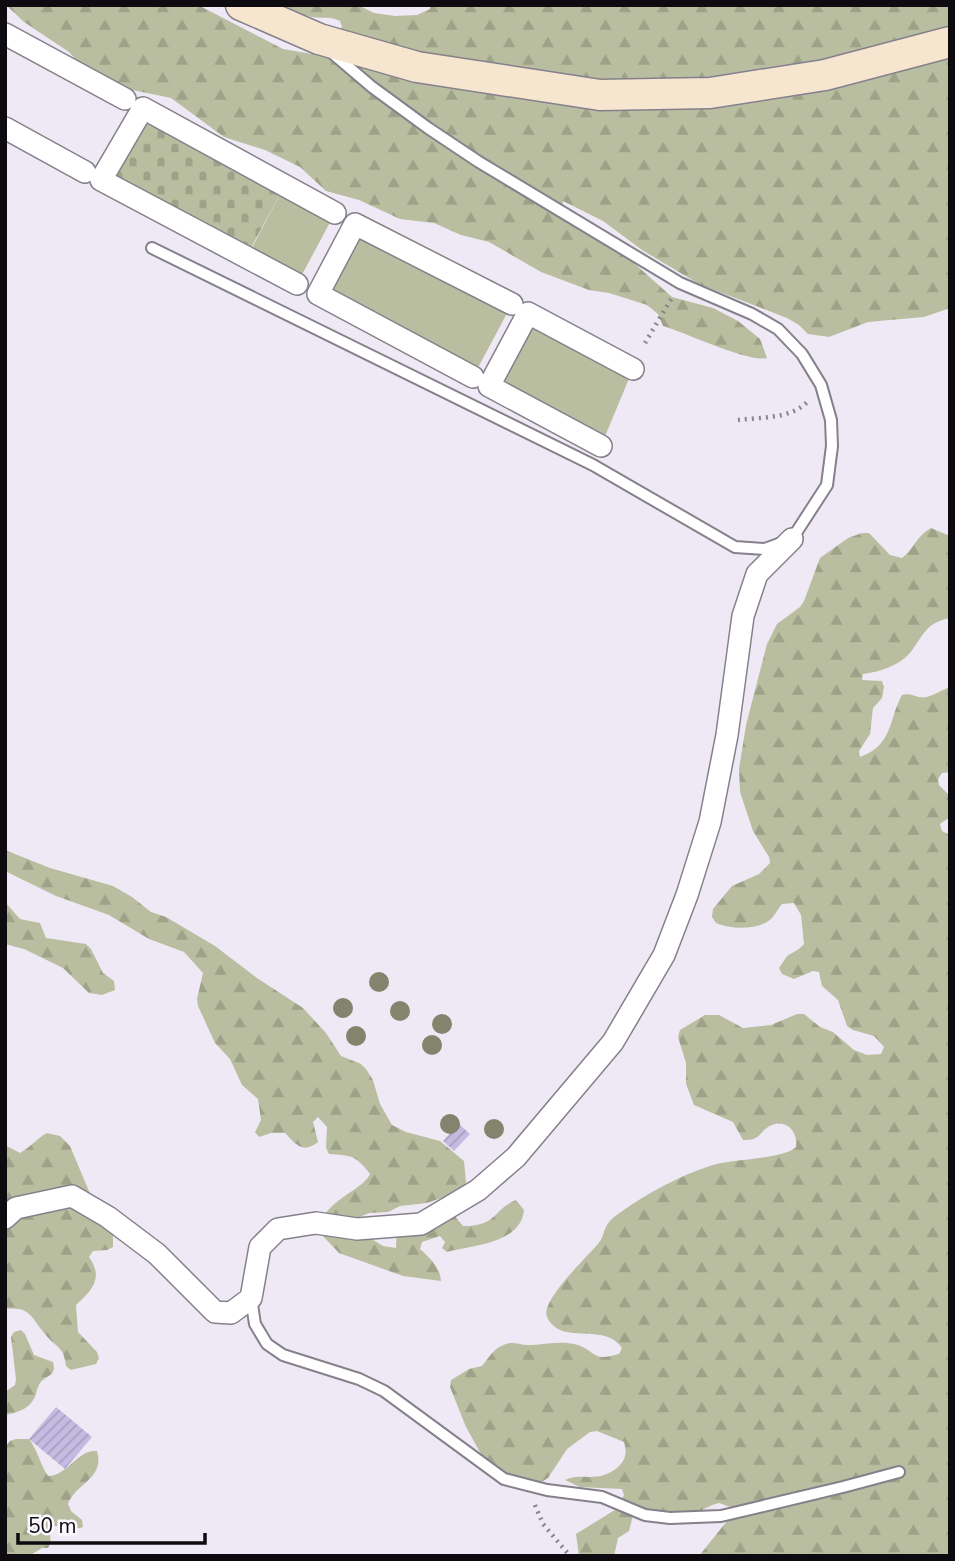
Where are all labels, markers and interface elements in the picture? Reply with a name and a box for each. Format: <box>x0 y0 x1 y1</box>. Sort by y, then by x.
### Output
scale bar <box>18 1502 205 1546</box>
text: 50 m <box>28 1512 77 1540</box>

